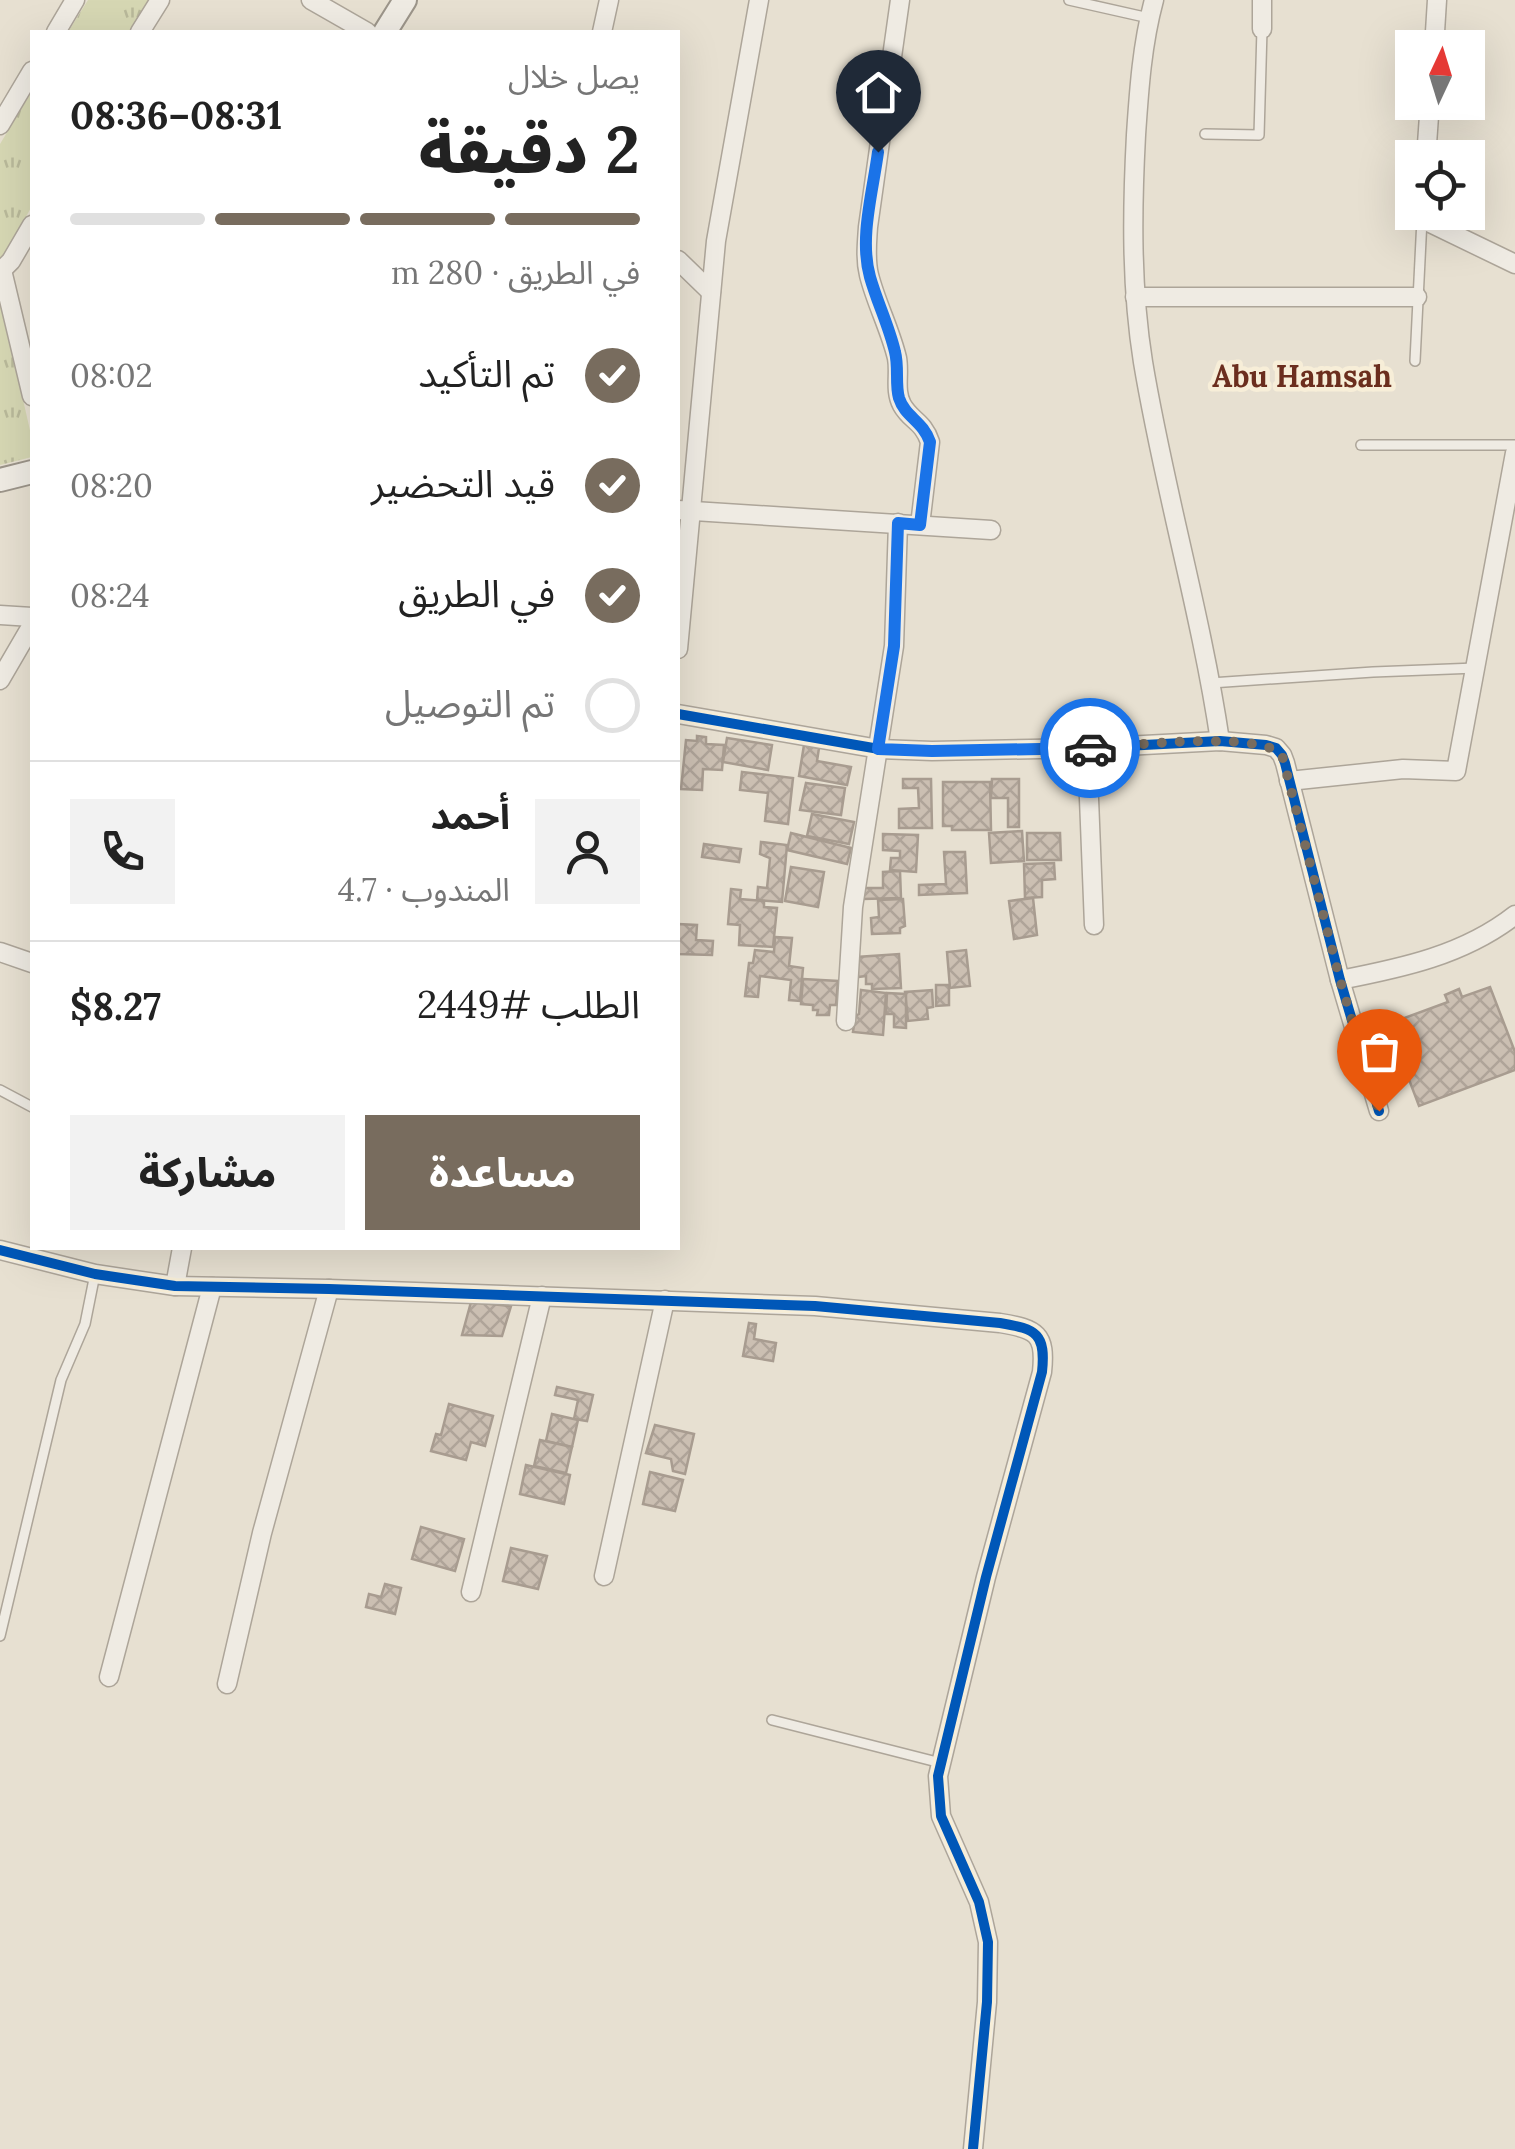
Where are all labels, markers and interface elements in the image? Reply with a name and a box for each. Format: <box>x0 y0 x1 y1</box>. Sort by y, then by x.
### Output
north arrow <box>1395 30 1485 120</box>
map controls <box>1395 30 1485 230</box>
pin <box>836 50 921 153</box>
text: يصل خلال <box>508 56 640 97</box>
icon: home <box>851 65 906 120</box>
text: 08:31–08:36 <box>70 91 282 139</box>
text: 2 دقيقة <box>419 108 640 191</box>
button: locate <box>1395 140 1485 230</box>
text: في الطريق · 280 m <box>391 252 640 293</box>
icon: check <box>585 348 640 403</box>
text: تم التأكيد <box>418 349 555 397</box>
text: 08:02 <box>70 355 153 396</box>
district label: Abu Hamsah <box>1212 357 1392 395</box>
icon: check <box>585 458 640 513</box>
text: قيد التحضير <box>371 459 555 507</box>
text: 08:20 <box>70 465 153 506</box>
icon: check <box>585 568 640 623</box>
text: في الطريق <box>398 569 555 617</box>
text: 08:24 <box>70 575 150 616</box>
text: تم التوصيل <box>385 679 555 727</box>
courier <box>1040 698 1140 798</box>
icon: car <box>1063 721 1118 776</box>
text: أحمد <box>430 791 510 839</box>
button: phone <box>70 799 175 904</box>
button: person <box>535 799 640 904</box>
text: المندوب · 4.7 <box>338 869 510 910</box>
text: الطلب #2449 <box>417 980 640 1028</box>
text: $8.27 <box>70 982 161 1030</box>
pin <box>1337 1009 1422 1112</box>
icon: bag <box>1352 1024 1407 1079</box>
button: مشاركة <box>70 1115 345 1230</box>
button: مساعدة <box>365 1115 640 1230</box>

